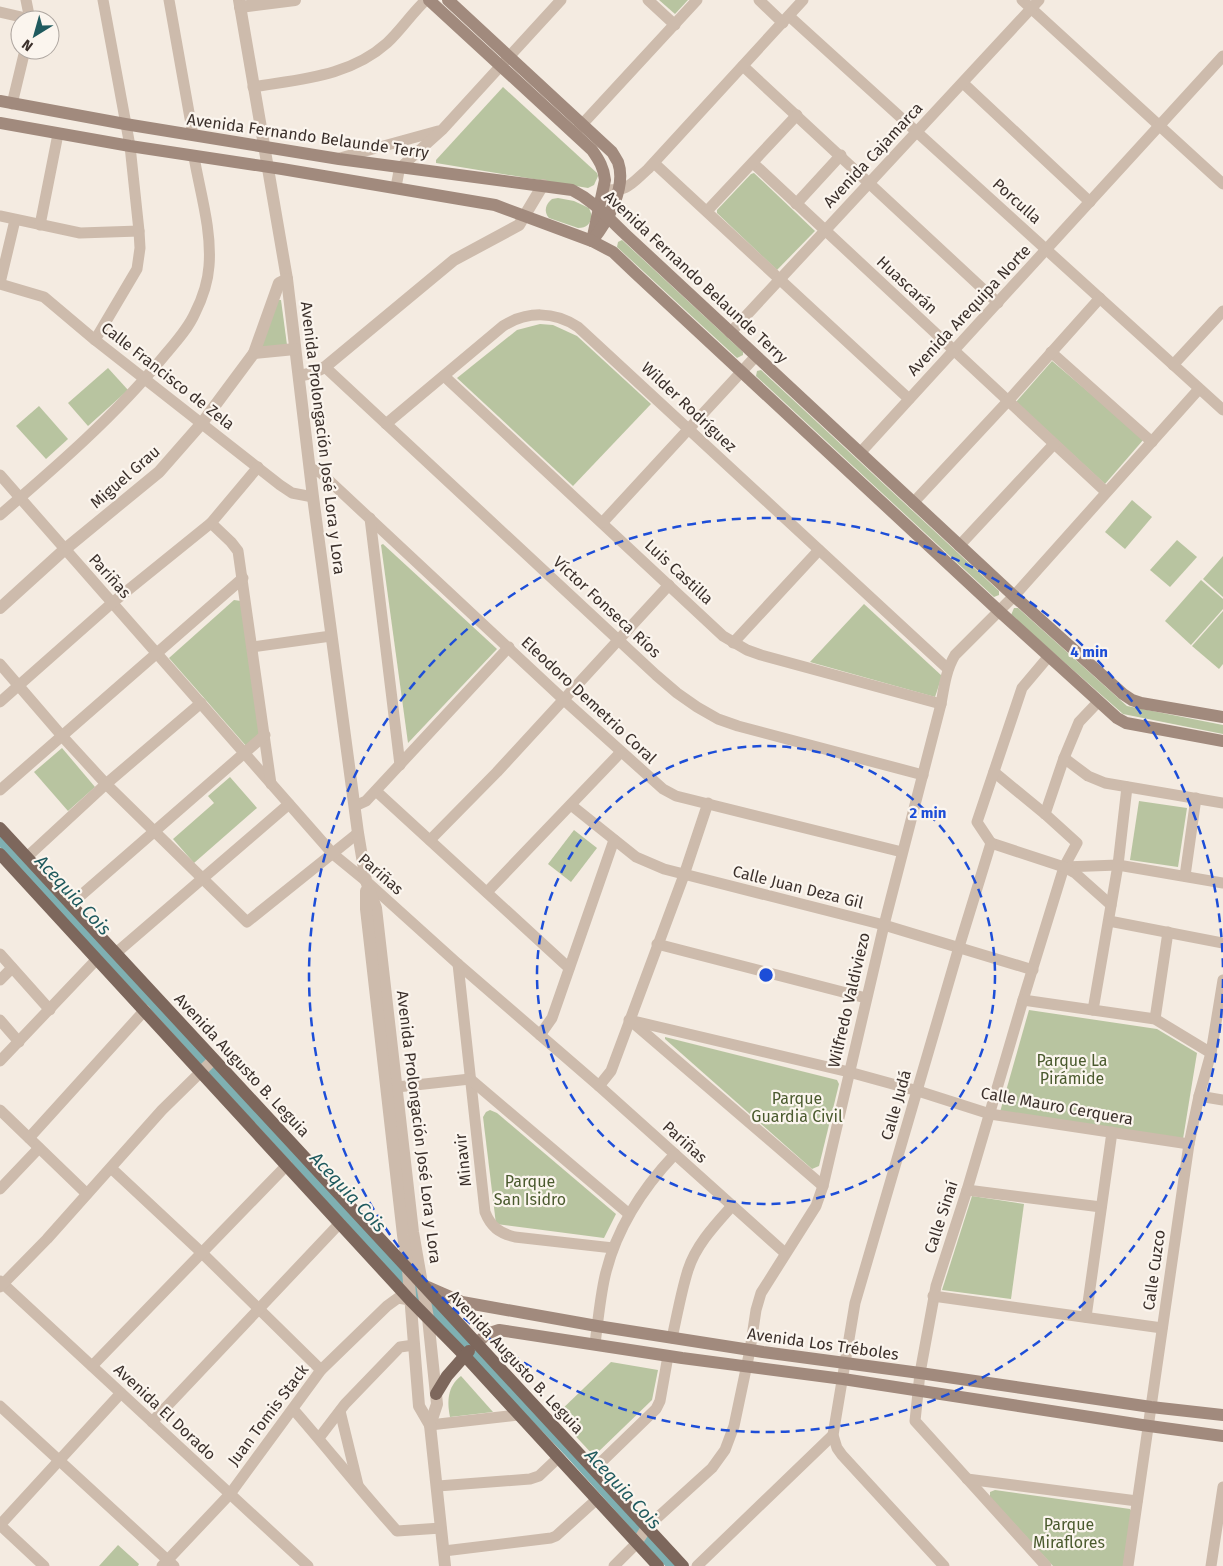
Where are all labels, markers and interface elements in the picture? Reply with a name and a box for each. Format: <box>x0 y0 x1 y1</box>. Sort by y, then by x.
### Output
north arrow <box>10 10 60 60</box>
text: N <box>19 35 36 55</box>
street label: Avenida Cajamarca <box>819 98 927 212</box>
street label: Avenida Fernando Belaunde Terry <box>186 110 430 162</box>
street label: Porculla <box>989 174 1045 228</box>
street label: Avenida Fernando Belaunde Terry <box>600 187 792 367</box>
street label: Avenida Arequipa Norte <box>903 241 1035 379</box>
street label: Huascarán <box>873 252 941 318</box>
street label: Avenida Prolongación José Lora y Lora <box>297 300 349 576</box>
street label: Calle Francisco de Zela <box>98 318 238 434</box>
street label: Wilder Rodríguez <box>637 358 741 456</box>
street label: Miguel Grau <box>86 442 164 512</box>
street label: Luis Castilla <box>641 536 717 608</box>
street label: Pariñas <box>85 550 135 602</box>
street label: Víctor Fonseca Ríos <box>549 552 665 662</box>
street label: Eleodoro Demetrio Coral <box>518 632 661 768</box>
text: 4 min <box>1070 643 1108 661</box>
text: 2 min <box>910 804 946 822</box>
street label: Pariñas <box>355 849 407 899</box>
water label: Acequia Cois <box>30 850 116 940</box>
street label: Calle Juan Deza Gil <box>731 862 866 913</box>
street label: Wilfredo Valdiviezo <box>824 931 874 1069</box>
centre of rings <box>757 966 775 984</box>
street label: Avenida Augusto B. Leguia <box>170 989 314 1141</box>
street label: Avenida Prolongación José Lora y Lora <box>393 989 445 1265</box>
park label: Parque La Pirámide <box>1036 1051 1108 1088</box>
street label: Calle Judá <box>877 1068 915 1142</box>
street label: Calle Mauro Cerquera <box>979 1083 1135 1129</box>
park label: Parque Guardia Civil <box>751 1089 843 1126</box>
street label: Pariñas <box>659 1117 711 1167</box>
street label: Minavir <box>451 1132 475 1188</box>
water label: Acequia Cois <box>305 1147 391 1237</box>
park label: Parque San Isidro <box>494 1172 566 1209</box>
street label: Calle Sinaí <box>920 1178 962 1256</box>
street label: Calle Cuzco <box>1139 1228 1169 1312</box>
street label: Avenida Augusto B. Leguia <box>444 1286 588 1438</box>
street label: Avenida Los Tréboles <box>746 1324 900 1364</box>
street label: Avenida El Dorado <box>110 1360 220 1464</box>
street label: Juan Tomis Stack <box>224 1360 313 1469</box>
water label: Acequia Cois <box>580 1444 666 1534</box>
park label: Parque Miraflores <box>1033 1515 1105 1552</box>

